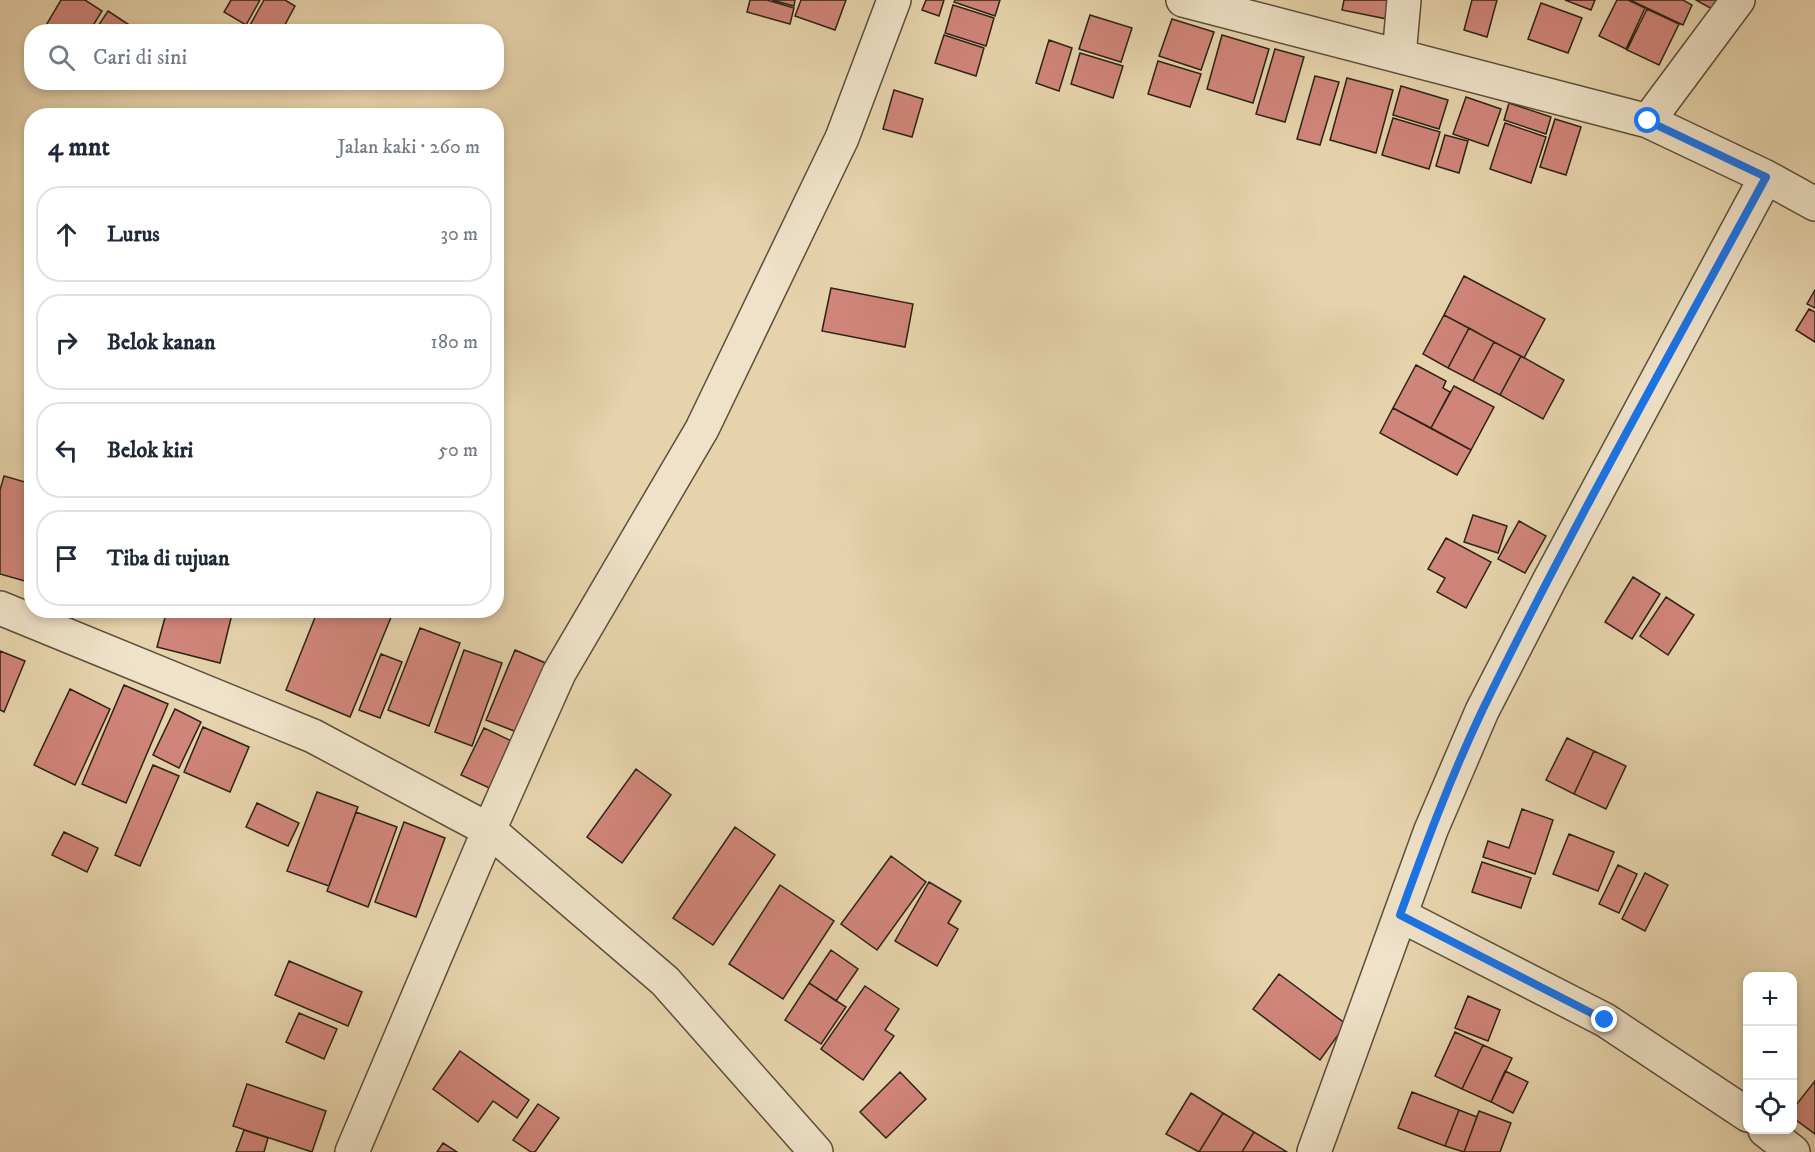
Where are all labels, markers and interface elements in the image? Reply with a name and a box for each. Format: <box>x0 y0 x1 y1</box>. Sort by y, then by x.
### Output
search box <box>24 24 504 90</box>
icon: search <box>45 41 78 74</box>
text: Cari di sini <box>93 44 187 71</box>
route start <box>1634 107 1660 133</box>
text: 4 mnt <box>48 131 110 164</box>
text: Jalan kaki · 260 m <box>338 135 480 160</box>
icon: ahead <box>50 218 83 251</box>
text: Lurus <box>107 221 160 248</box>
text: 30 m <box>440 222 478 247</box>
icon: right <box>50 326 83 359</box>
text: Belok kanan <box>107 329 215 356</box>
text: 180 m <box>431 330 478 355</box>
icon: left <box>50 434 83 467</box>
text: Belok kiri <box>107 437 193 464</box>
text: 50 m <box>438 438 478 463</box>
icon: arrive <box>50 542 83 575</box>
text: Tiba di tujuan <box>107 545 229 572</box>
map controls <box>1743 972 1797 1134</box>
button: + <box>1743 972 1797 1026</box>
route end <box>1591 1006 1617 1032</box>
button: − <box>1743 1026 1797 1080</box>
button: locate <box>1743 1080 1797 1134</box>

